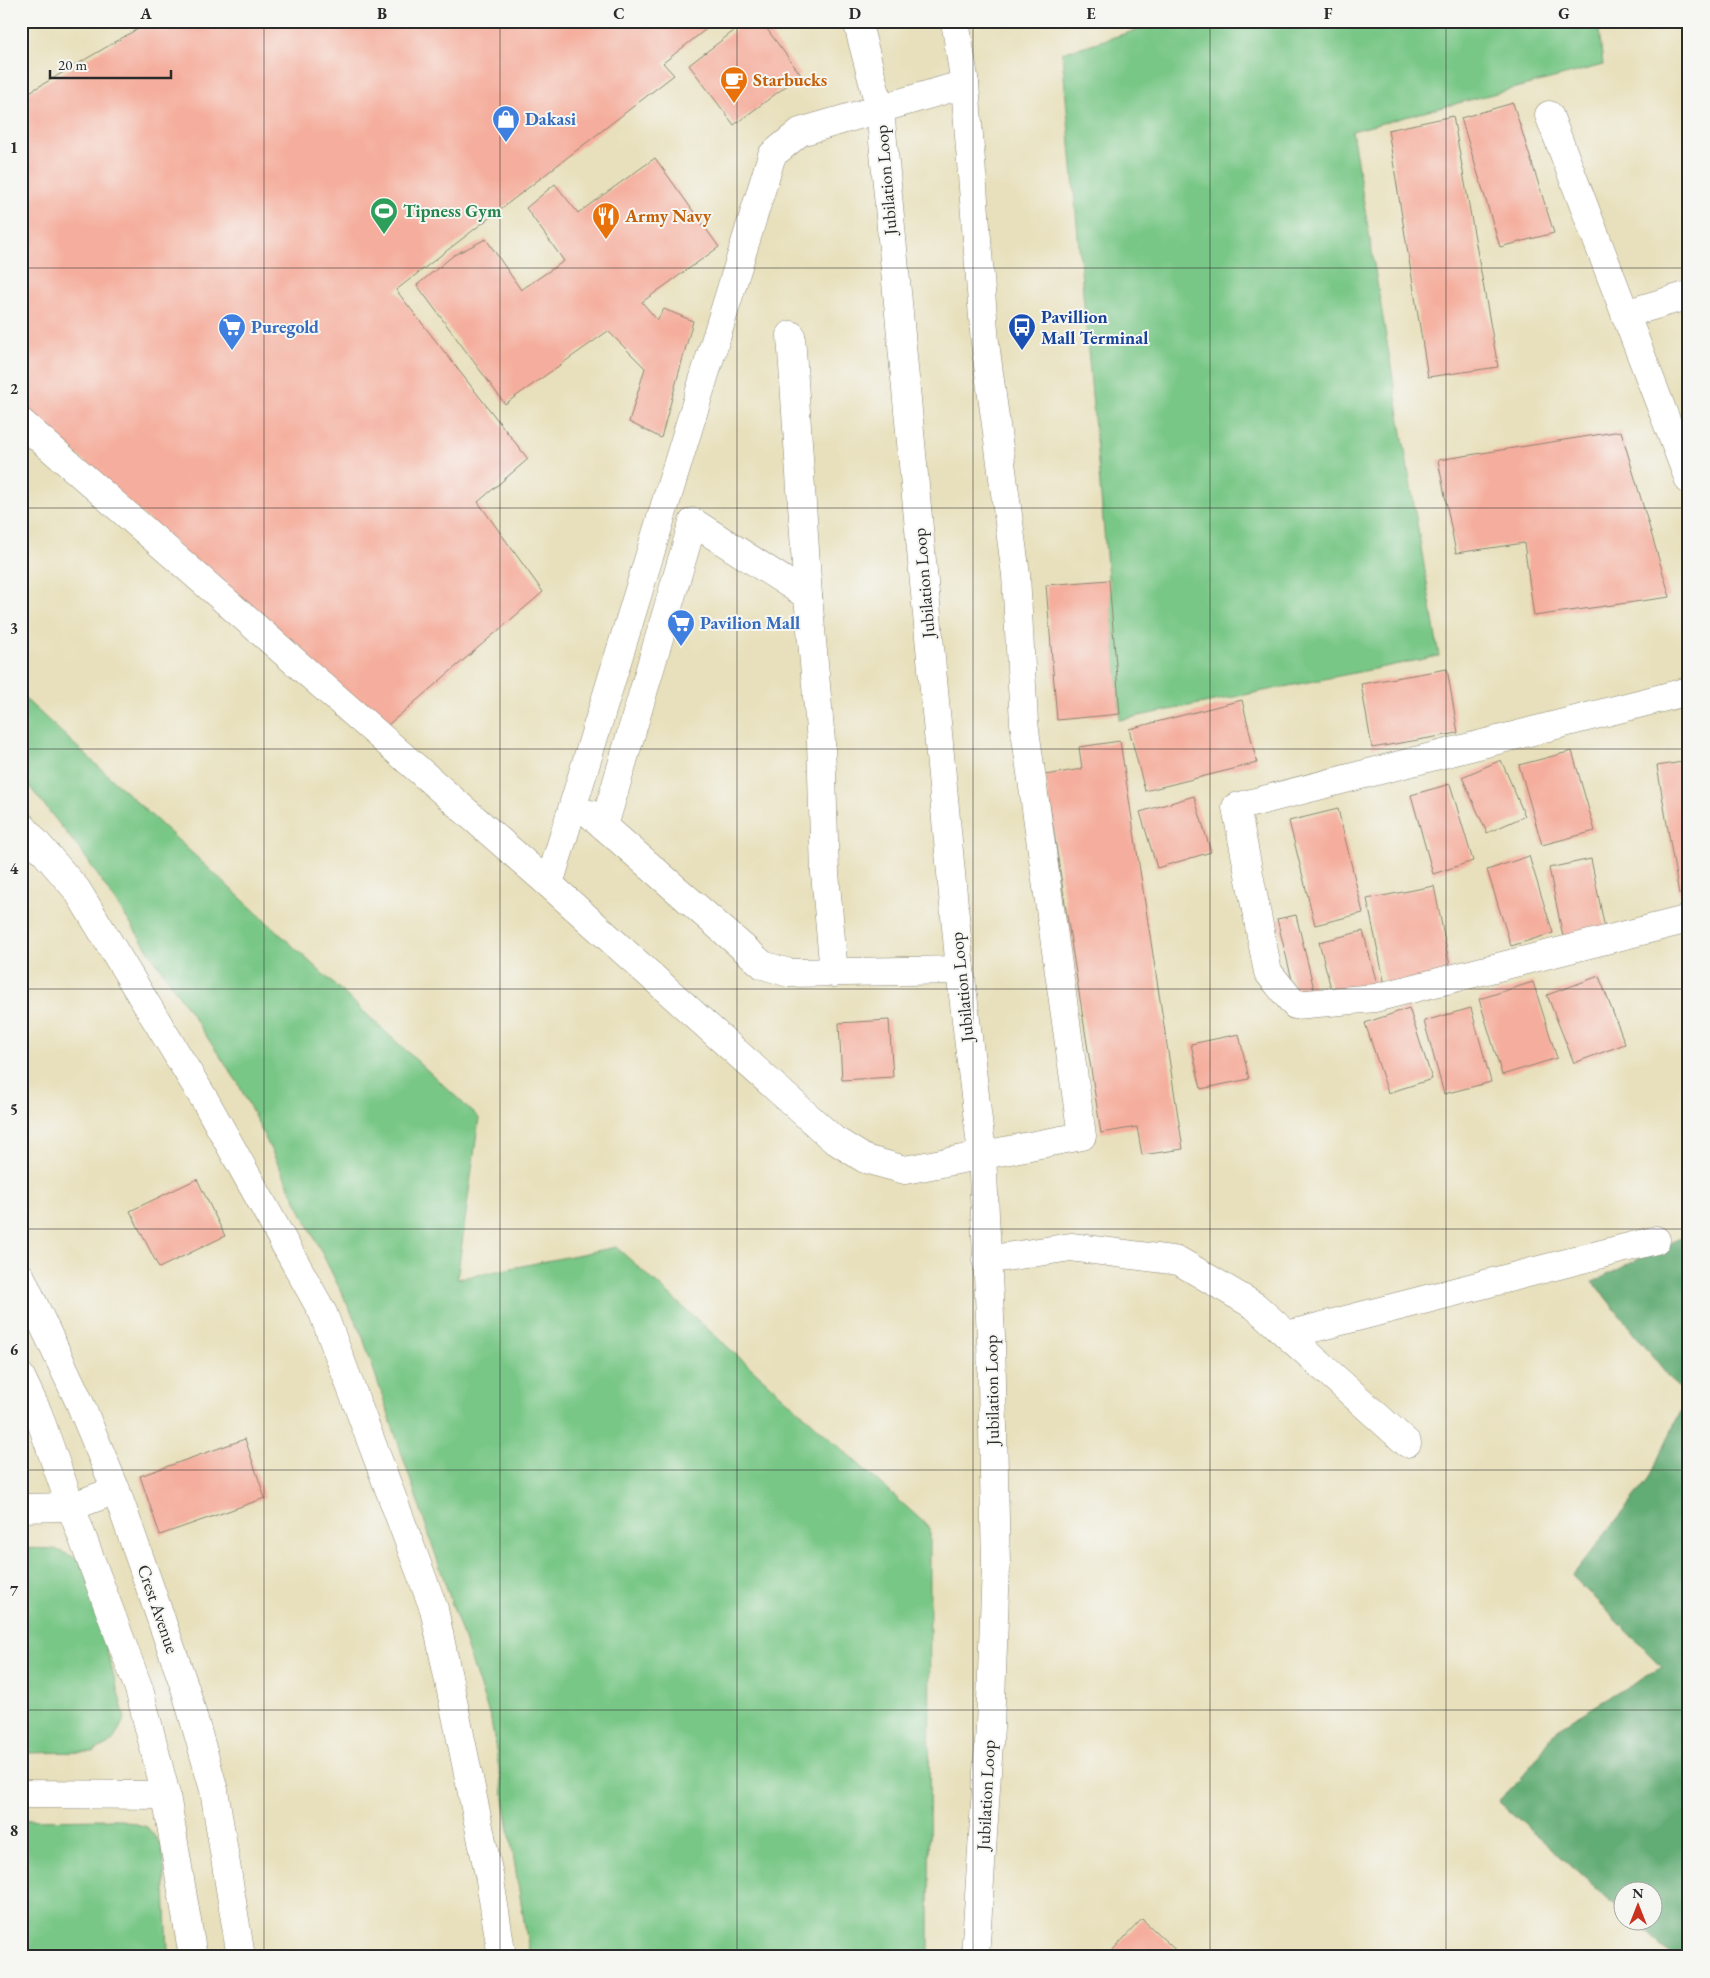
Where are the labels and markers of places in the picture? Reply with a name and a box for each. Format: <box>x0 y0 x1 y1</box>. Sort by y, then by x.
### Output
cafe icon: Starbucks <box>719 65 749 104</box>
place label: Starbucks <box>753 68 827 91</box>
shop icon: Dakasi <box>491 104 521 143</box>
place label: Dakasi <box>525 107 577 130</box>
sports icon: Tipness Gym <box>369 196 399 235</box>
place label: Tipness Gym <box>403 199 502 222</box>
restaurant icon: Army Navy <box>591 201 621 240</box>
place label: Army Navy <box>624 204 712 227</box>
place label: Pavillion Mall Terminal <box>1041 305 1148 349</box>
supermarket icon: Puregold <box>217 312 247 351</box>
bus stop icon: Pavillion Mall Terminal <box>1007 312 1037 351</box>
place label: Puregold <box>251 315 319 338</box>
supermarket icon: Pavilion Mall <box>666 608 696 647</box>
place label: Pavilion Mall <box>700 611 800 634</box>

